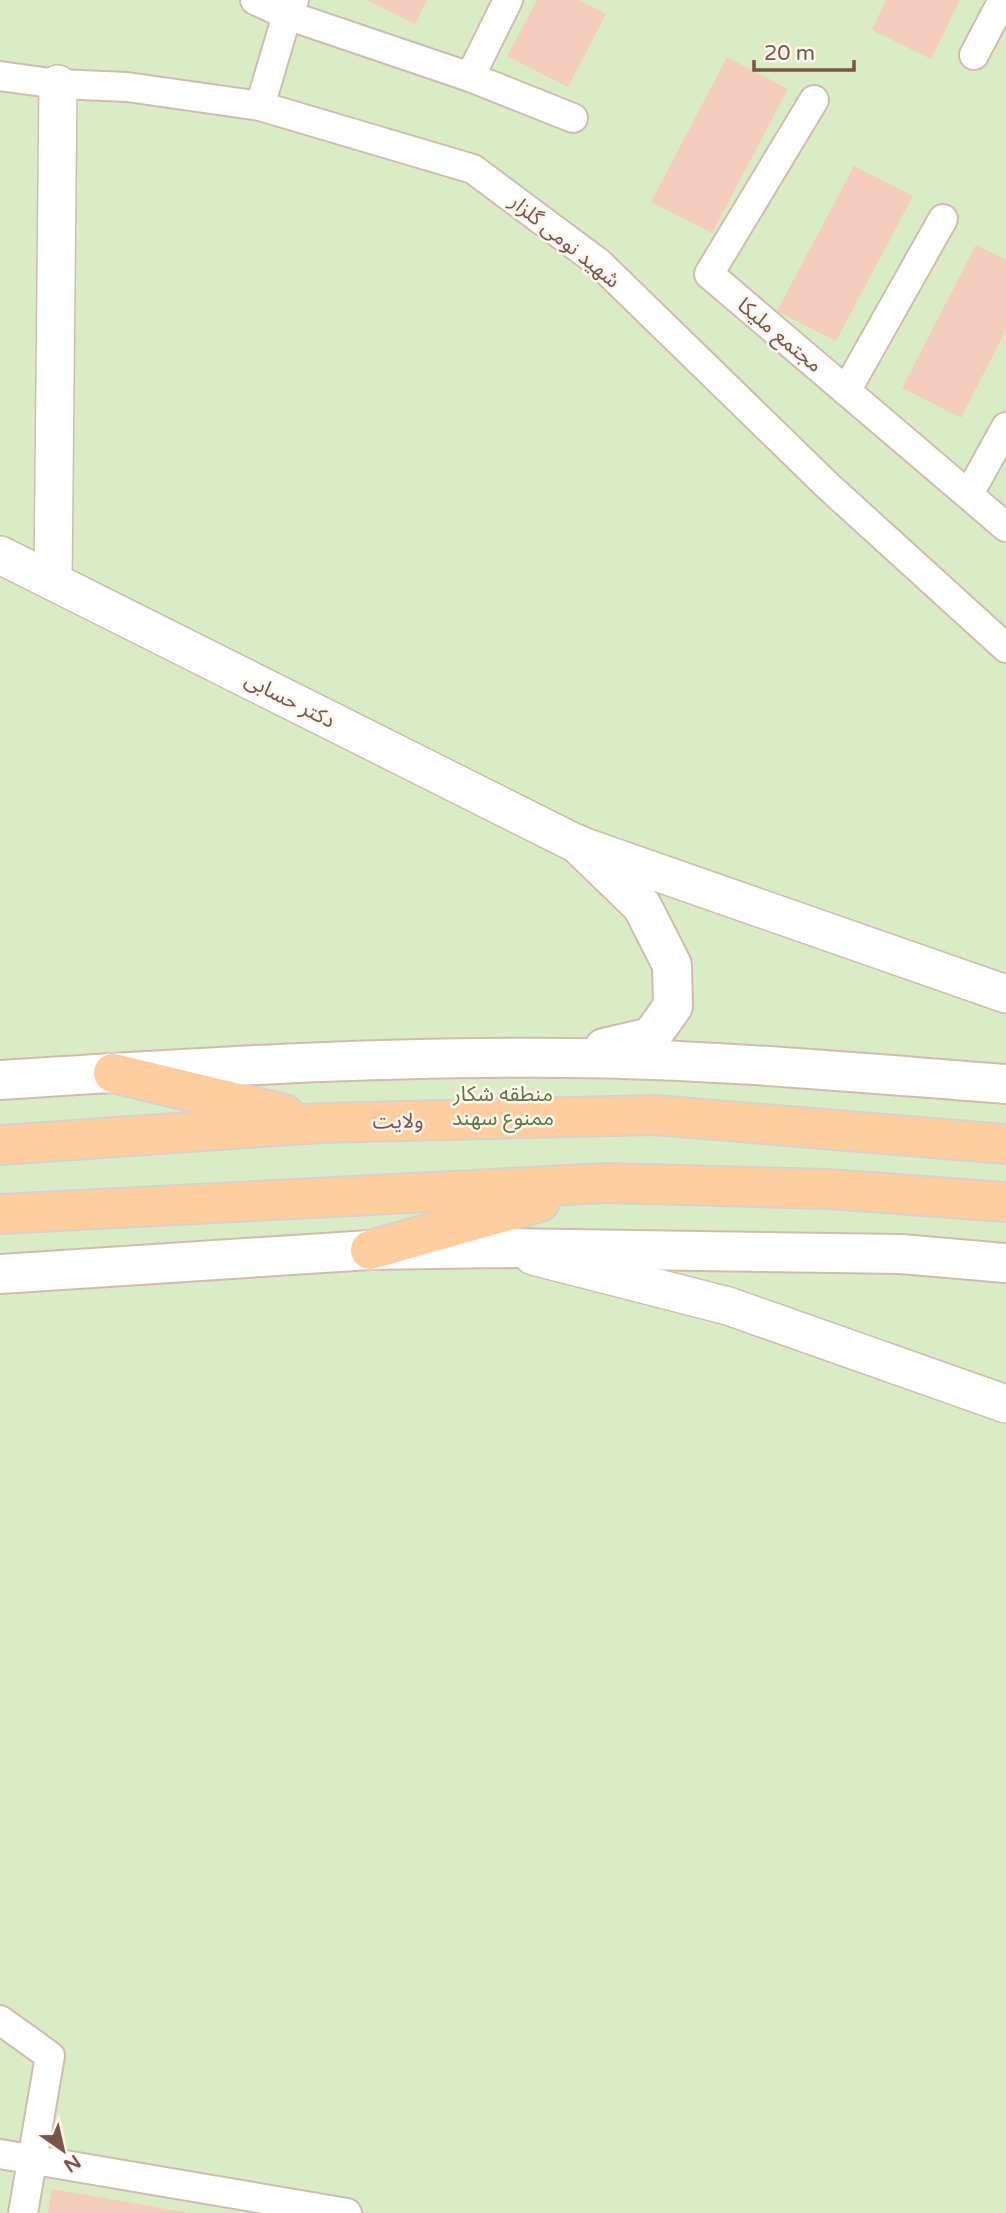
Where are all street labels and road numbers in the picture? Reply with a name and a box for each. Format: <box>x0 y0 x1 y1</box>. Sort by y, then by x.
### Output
street label: شهید نومی گلزار <box>504 189 625 293</box>
street label: مجتمع ملیکا <box>731 293 827 380</box>
street label: دکتر حسابی <box>241 667 339 734</box>
street label: ولایت <box>372 1109 424 1134</box>

